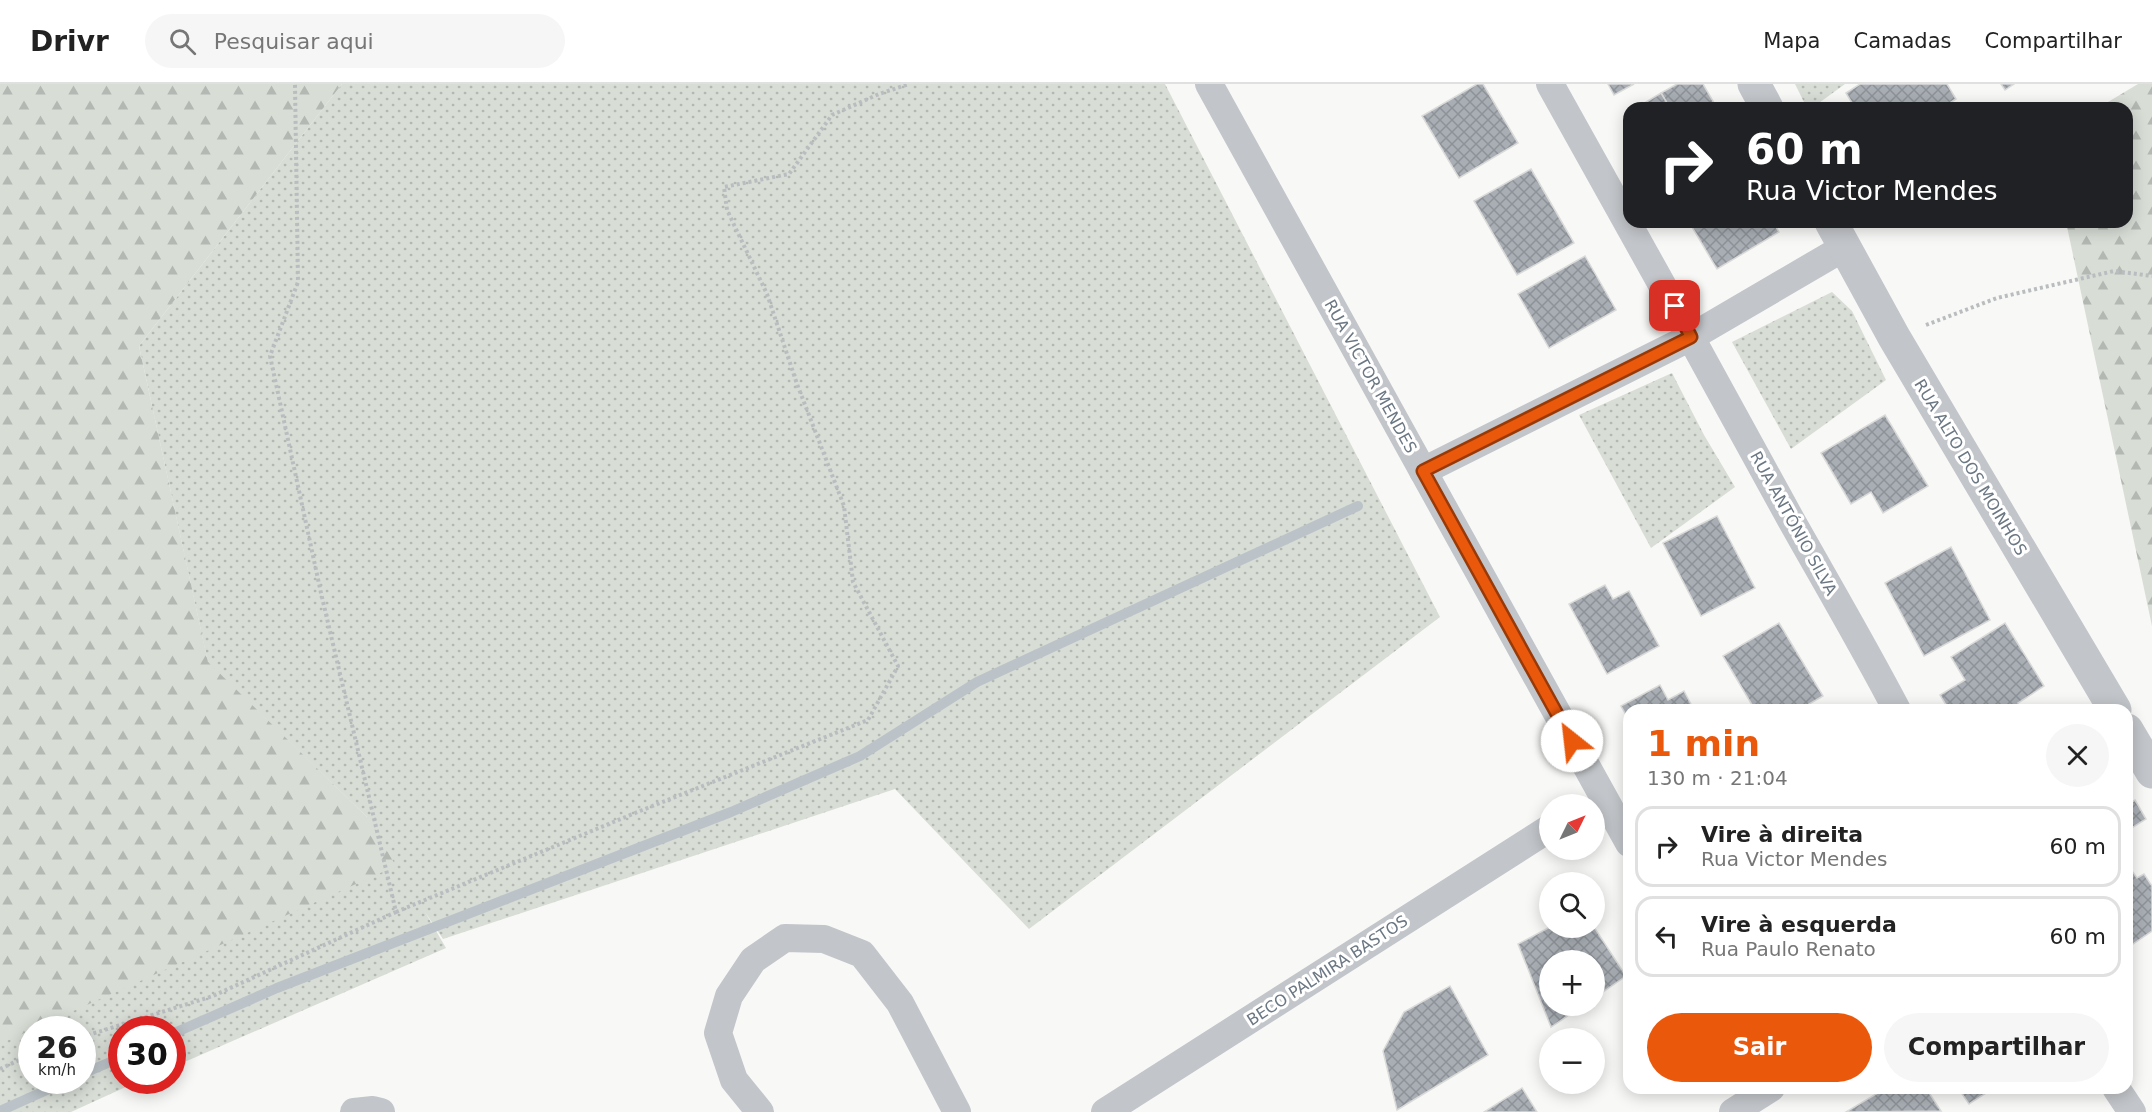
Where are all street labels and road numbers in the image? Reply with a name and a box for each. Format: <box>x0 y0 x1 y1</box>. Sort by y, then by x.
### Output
street label: RUA VICTOR MENDES <box>1320 296 1421 456</box>
street label: RUA ALTO DOS MOINHOS <box>1910 376 2031 559</box>
street label: RUA ANTÓNIO SILVA <box>1746 448 1841 598</box>
street label: BECO PALMIRA BASTOS <box>1243 911 1411 1030</box>

